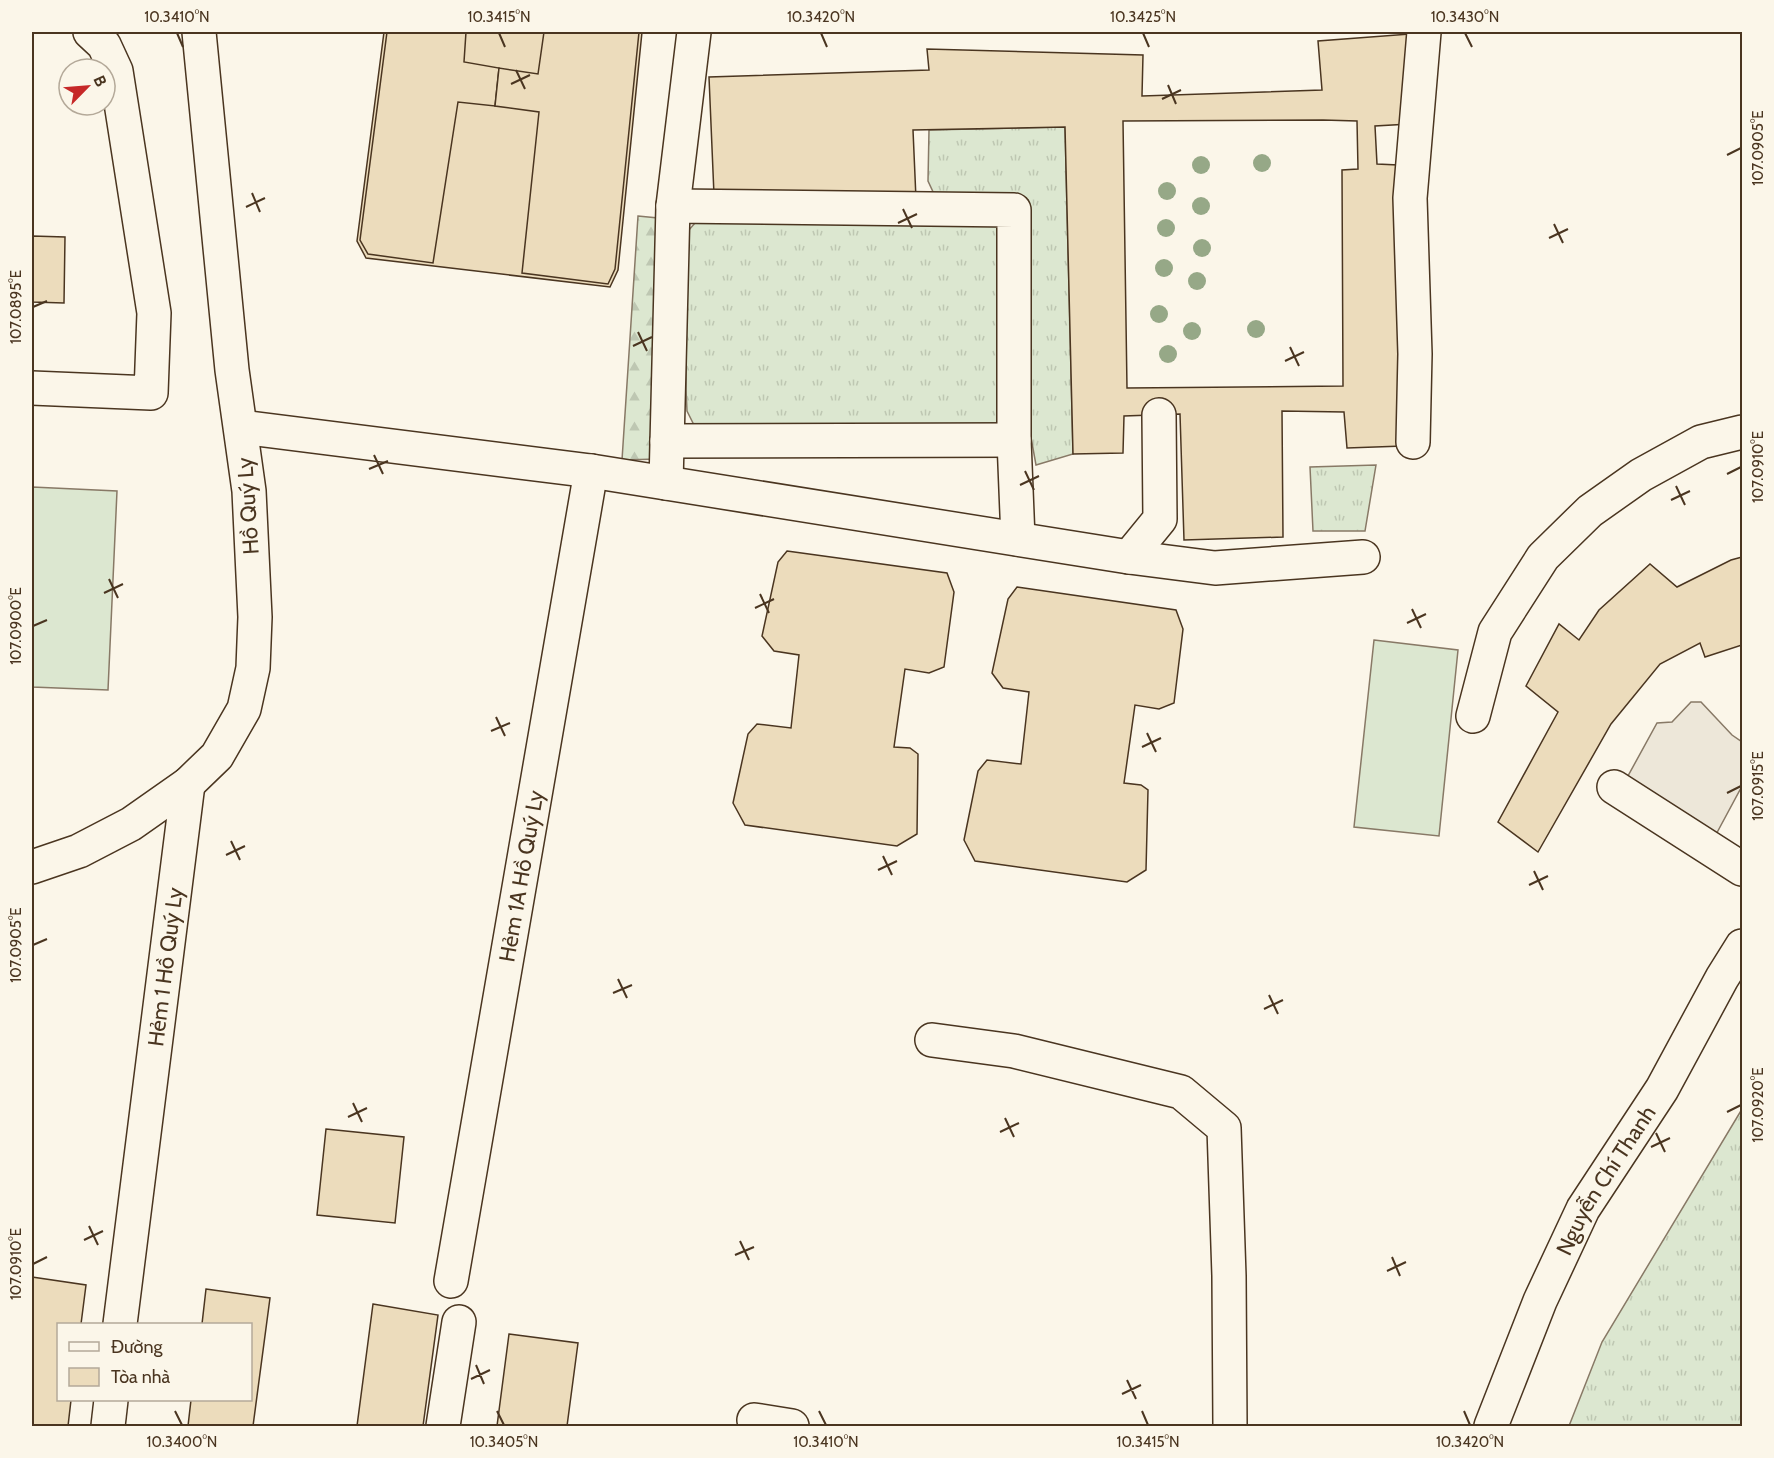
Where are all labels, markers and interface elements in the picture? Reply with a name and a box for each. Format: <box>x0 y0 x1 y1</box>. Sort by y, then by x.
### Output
text: 10.3410°N <box>144 8 210 26</box>
text: 10.3415°N <box>468 8 530 26</box>
text: 10.3420°N <box>787 8 855 26</box>
text: 10.3425°N <box>1110 8 1176 26</box>
text: 10.3430°N <box>1431 8 1499 26</box>
north arrow <box>57 57 117 117</box>
text: B <box>89 72 111 89</box>
text: 107.0905°E <box>1749 110 1767 186</box>
text: 107.0895°E <box>7 270 25 344</box>
text: 107.0910°E <box>1749 431 1767 503</box>
street label: Hồ Quý Ly <box>231 457 265 555</box>
text: 107.0900°E <box>7 587 25 665</box>
text: 107.0915°E <box>1749 751 1767 821</box>
street label: Hẻm 1A Hồ Quý Ly <box>493 788 549 964</box>
street label: Hẻm 1 Hồ Quý Ly <box>142 886 188 1048</box>
text: 107.0905°E <box>7 907 25 983</box>
text: 107.0920°E <box>1749 1067 1767 1143</box>
street label: Nguyễn Chí Thanh <box>1550 1100 1661 1259</box>
text: 107.0910°E <box>7 1228 25 1300</box>
legend <box>57 1323 252 1401</box>
text: Đường <box>111 1336 164 1358</box>
text: Tòa nhà <box>111 1366 171 1388</box>
text: 10.3400°N <box>147 1433 217 1451</box>
text: 10.3405°N <box>470 1433 538 1451</box>
text: 10.3410°N <box>793 1433 859 1451</box>
text: 10.3415°N <box>1117 1433 1179 1451</box>
text: 10.3420°N <box>1436 1433 1504 1451</box>

